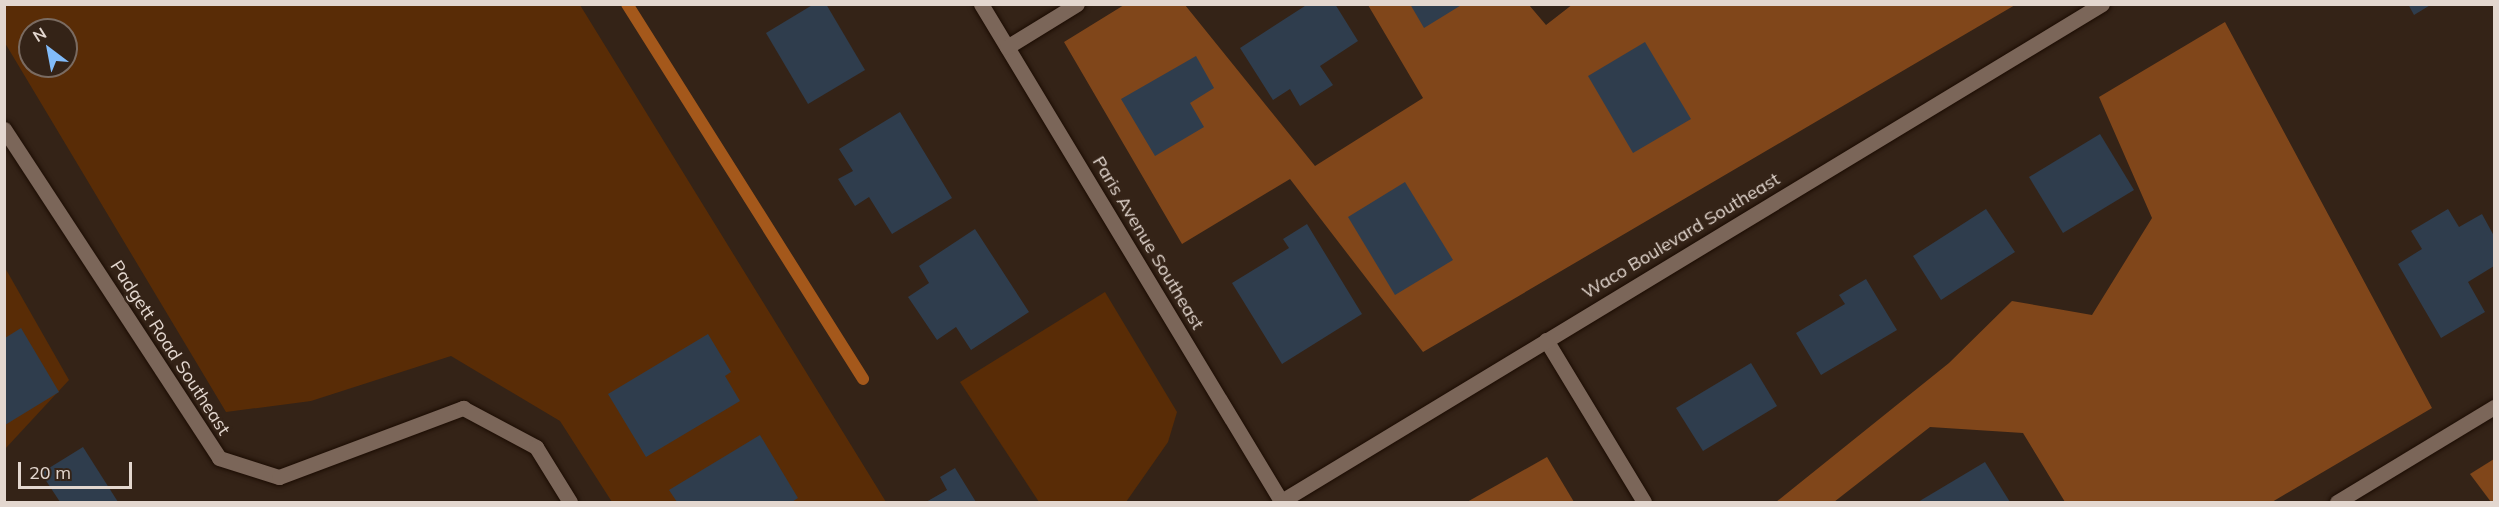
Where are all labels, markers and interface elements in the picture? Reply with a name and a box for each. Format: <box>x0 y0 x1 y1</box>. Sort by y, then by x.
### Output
north arrow <box>18 18 78 78</box>
text: N <box>29 23 50 46</box>
street label: Paris Avenue Southeast <box>1088 152 1208 334</box>
street label: Waco Boulevard Southeast <box>1578 168 1784 304</box>
street label: Padgett Road Southeast <box>105 257 235 439</box>
scale bar <box>21 450 135 488</box>
text: 20 m <box>29 461 71 484</box>

